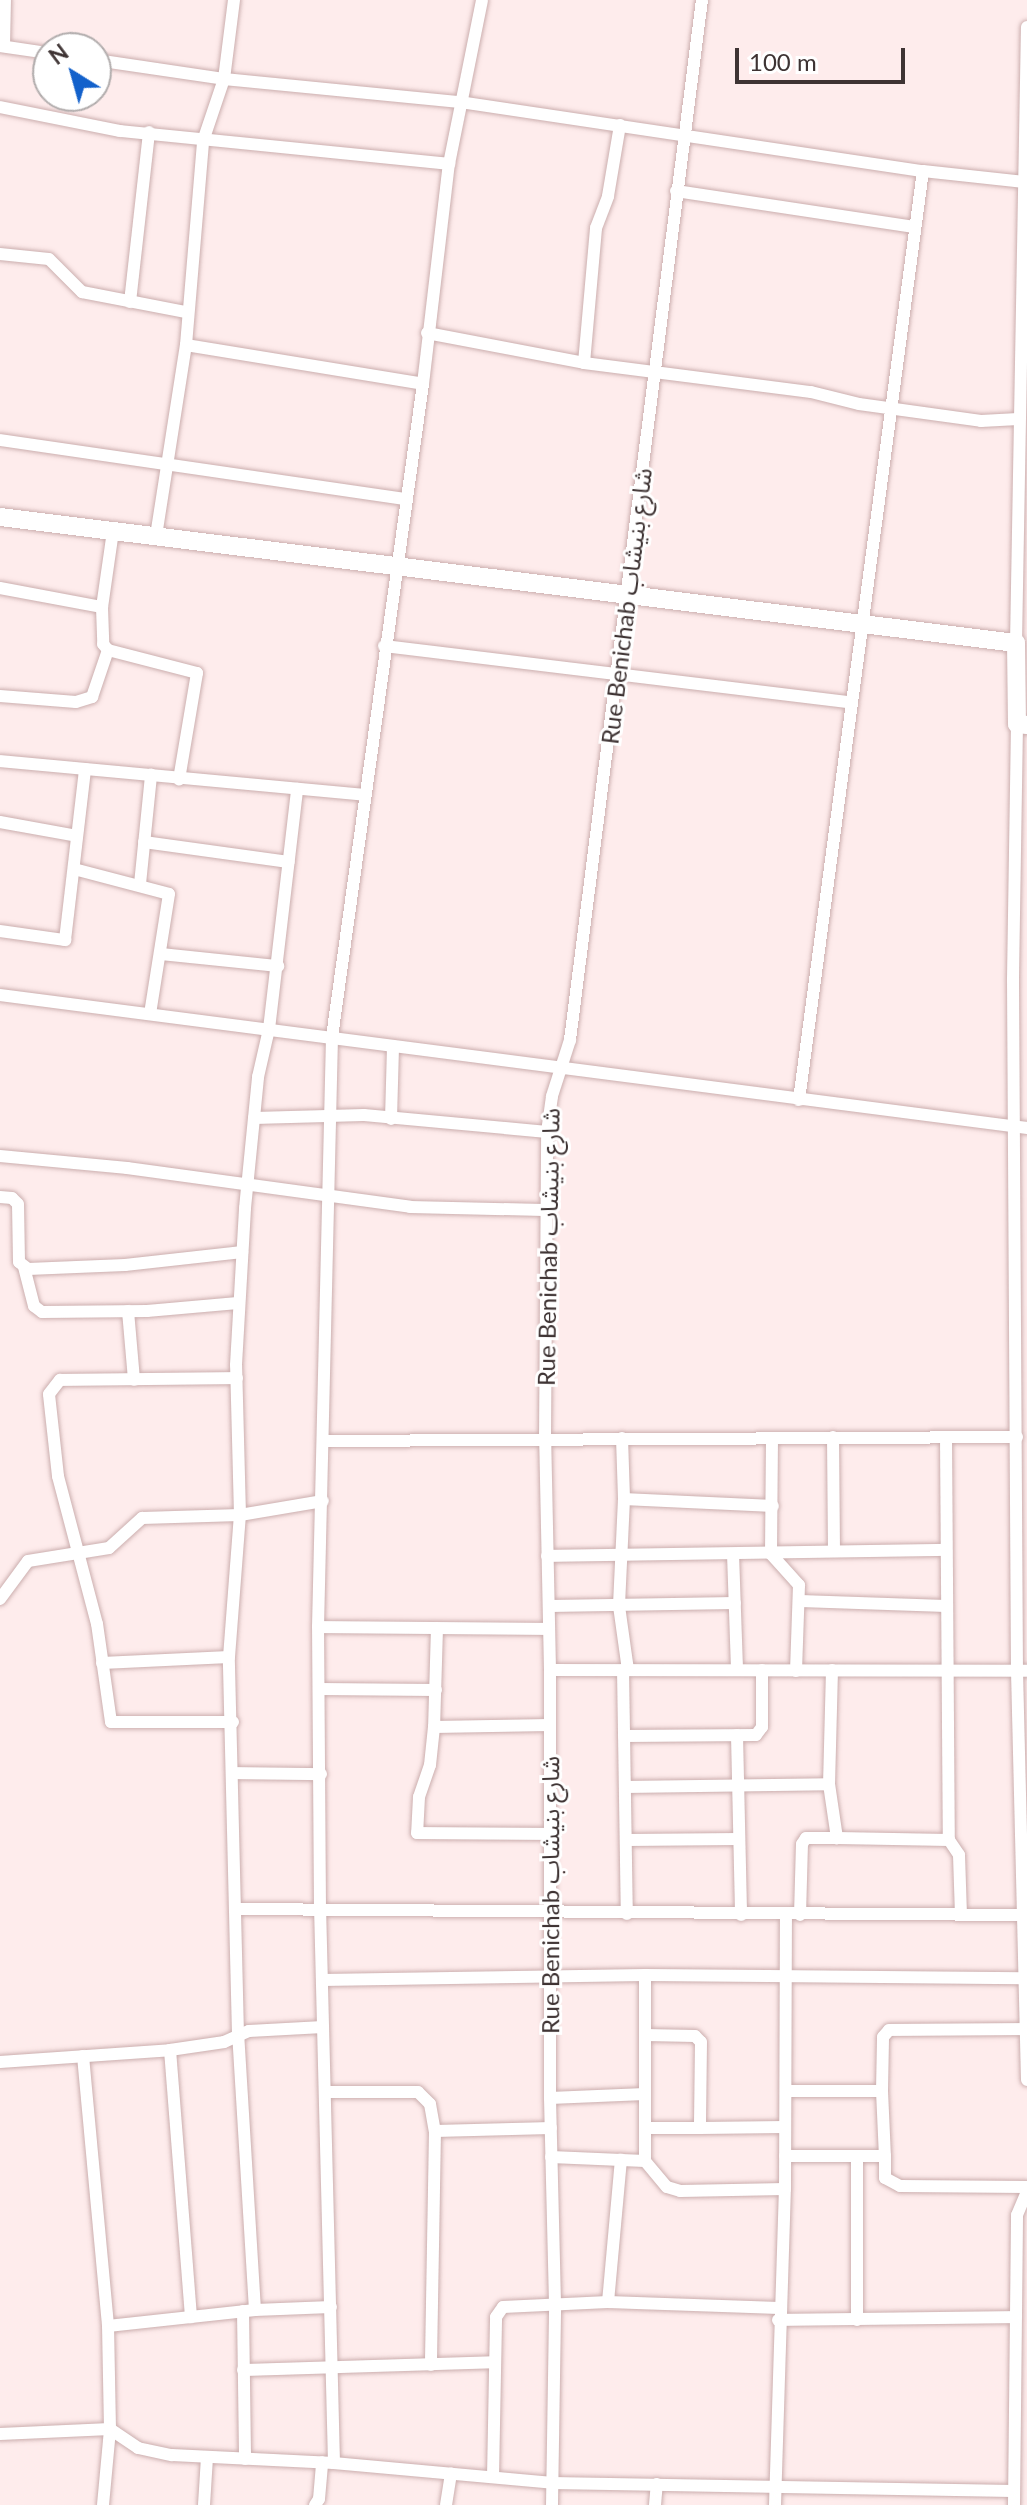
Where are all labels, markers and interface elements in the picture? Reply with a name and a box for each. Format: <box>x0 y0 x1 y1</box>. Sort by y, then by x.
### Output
north arrow <box>32 32 112 112</box>
scale bar <box>739 32 909 82</box>
text: N <box>44 38 73 70</box>
text: 100 m <box>749 47 817 76</box>
street label: Rue Benichab شارع بنيشاب <box>595 466 657 746</box>
street label: Rue Benichab شارع بنيشاب <box>531 1108 565 1386</box>
street label: Rue Benichab شارع بنيشاب <box>536 1756 564 2034</box>

